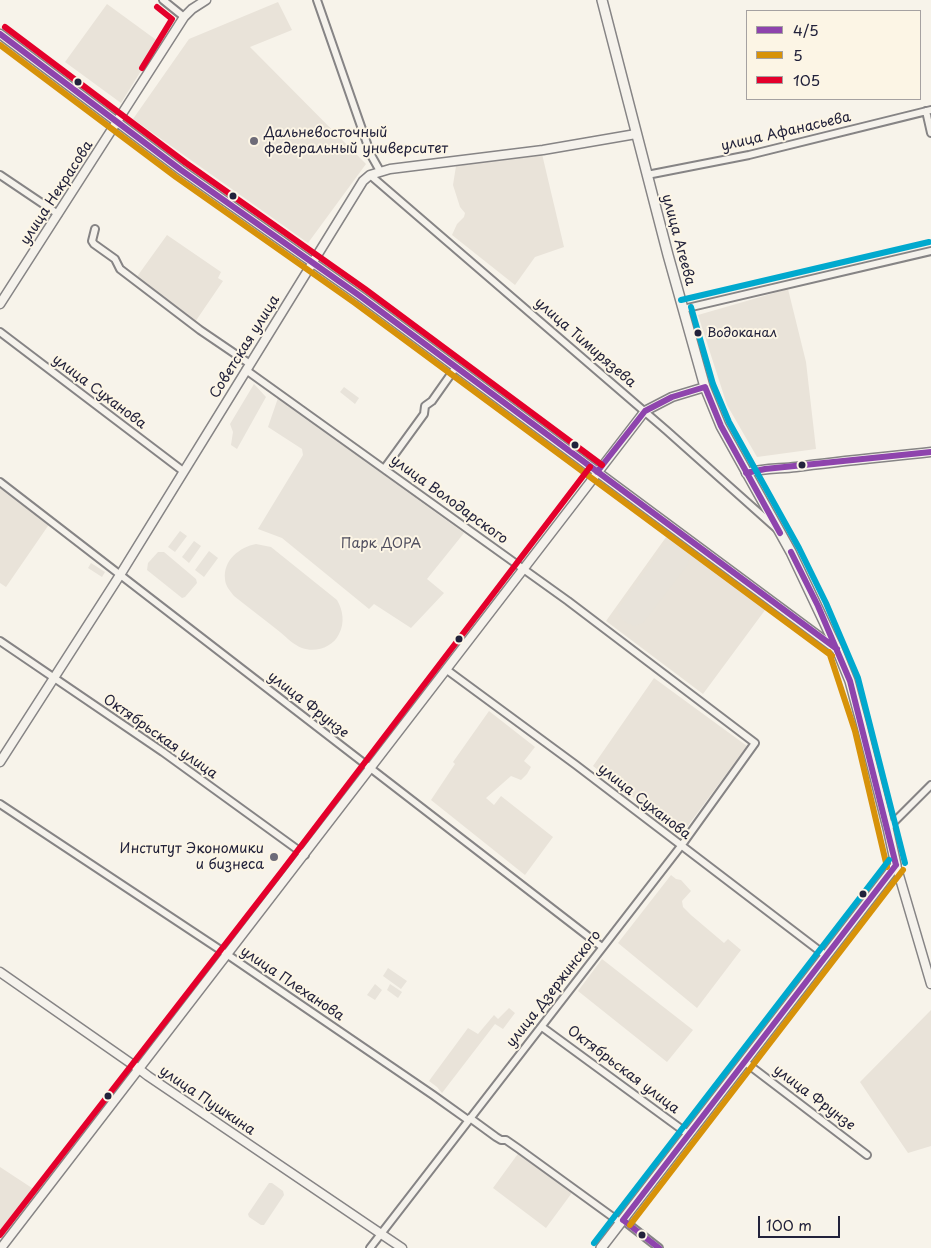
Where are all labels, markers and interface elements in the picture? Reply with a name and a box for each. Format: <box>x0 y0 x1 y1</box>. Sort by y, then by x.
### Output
legend <box>746 10 921 100</box>
text: 4/5 <box>793 18 819 41</box>
text: 5 <box>793 43 803 66</box>
text: 105 <box>793 68 820 91</box>
unlabelled marker <box>73 77 83 87</box>
street label: улица Афанасьева <box>719 109 853 155</box>
place label: Дальневосточный федеральный университет <box>264 125 448 158</box>
marker: Дальневосточный федеральный университет <box>248 135 260 147</box>
street label: улица Некрасова <box>17 138 97 248</box>
unlabelled marker <box>228 191 238 201</box>
street label: улица Агеева <box>658 192 698 288</box>
street label: Советская улица <box>207 292 283 402</box>
street label: улица Тимирязева <box>531 295 639 391</box>
place label: Водоканал <box>707 325 777 341</box>
marker: Водоканал <box>693 328 703 338</box>
street label: улица Суханова <box>49 351 149 433</box>
unlabelled marker <box>570 440 580 450</box>
street label: улица Володарского <box>387 452 511 548</box>
unlabelled marker <box>797 460 807 470</box>
park label: Парк ДОРА <box>341 536 421 552</box>
unlabelled marker <box>454 634 464 644</box>
street label: улица Фрунзе <box>264 668 352 742</box>
street label: Октябрьская улица <box>100 691 220 783</box>
street label: улица Суханова <box>594 761 694 843</box>
place label: Институт Экономики и бизнеса <box>119 841 264 874</box>
marker: Институт Экономики и бизнеса <box>268 851 280 863</box>
unlabelled marker <box>858 889 868 899</box>
street label: улица Дзержинского <box>503 927 605 1051</box>
street label: улица Плеханова <box>237 943 347 1025</box>
street label: Октябрьская улица <box>564 1022 682 1118</box>
street label: улица Фрунзе <box>770 1062 858 1134</box>
street label: улица Пушкина <box>156 1063 258 1139</box>
unlabelled marker <box>103 1091 113 1101</box>
scale bar <box>761 1206 844 1238</box>
text: 100 m <box>766 1213 812 1236</box>
unlabelled marker <box>637 1230 647 1240</box>

